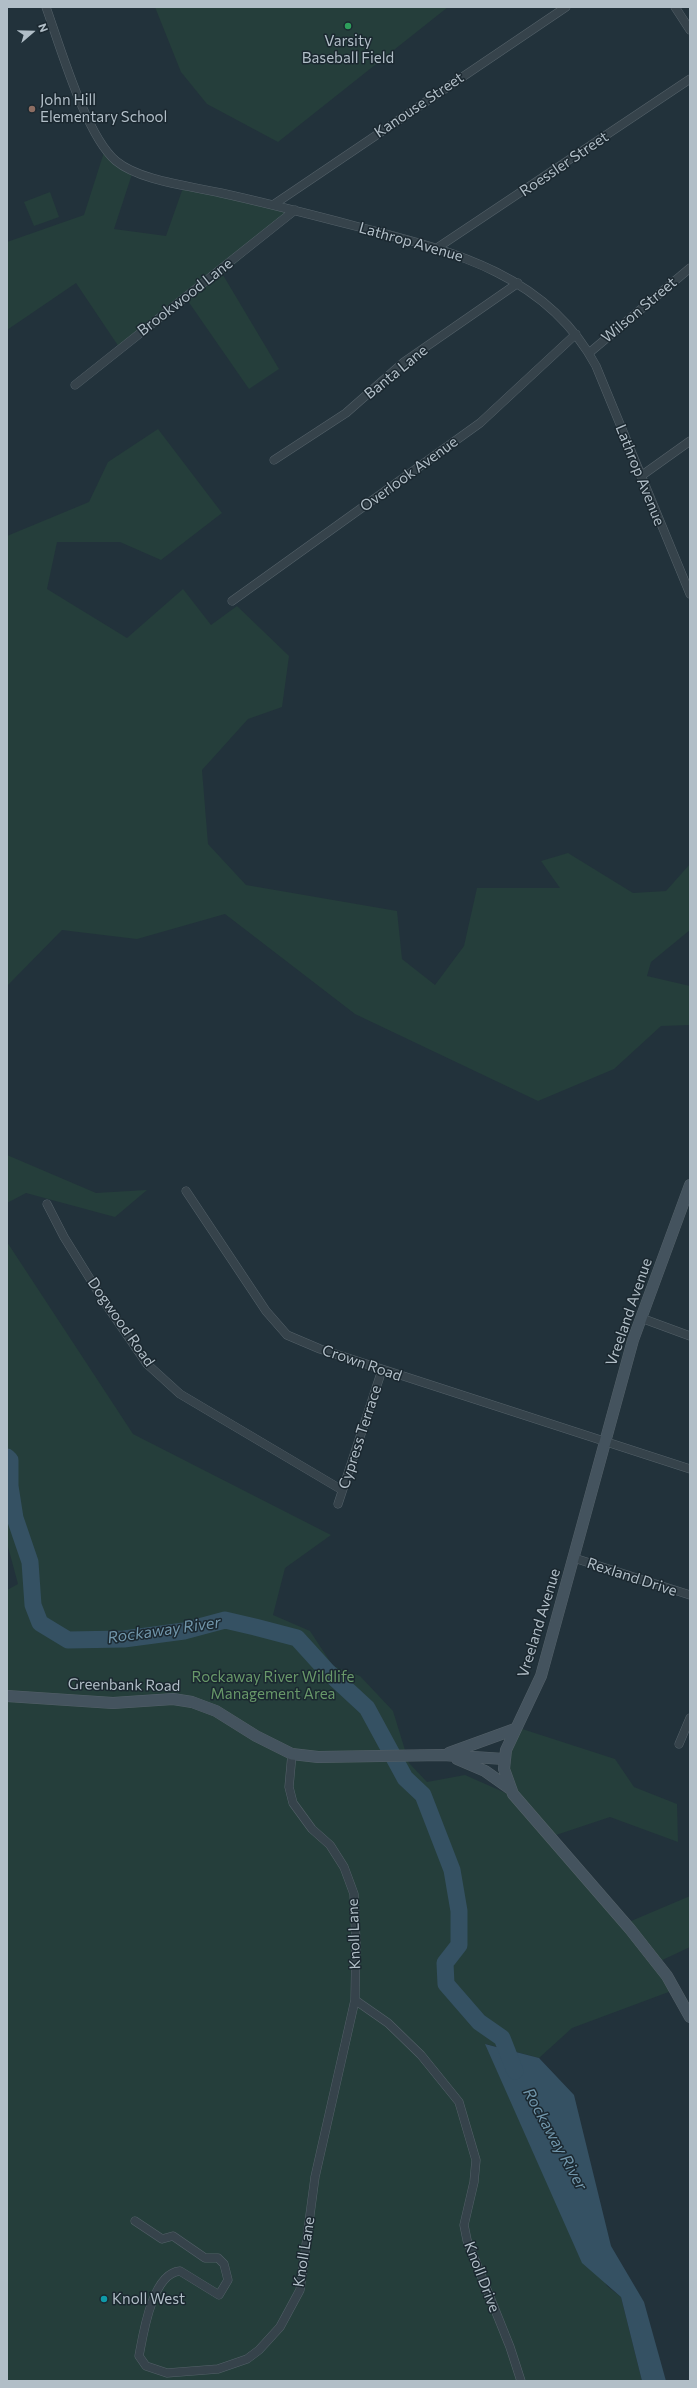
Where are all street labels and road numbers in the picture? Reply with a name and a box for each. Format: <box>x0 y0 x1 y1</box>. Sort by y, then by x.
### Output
street label: Kanouse Street <box>371 69 467 141</box>
street label: Roessler Street <box>516 128 612 200</box>
street label: Lathrop Avenue <box>357 219 465 265</box>
street label: Brookwood Lane <box>134 254 236 340</box>
street label: Wilson Street <box>598 273 680 347</box>
street label: Banta Lane <box>361 341 431 403</box>
street label: Lathrop Avenue <box>611 422 669 528</box>
street label: Overlook Avenue <box>357 433 461 515</box>
street label: Vreeland Avenue <box>602 1256 656 1368</box>
street label: Dogwood Road <box>84 1274 158 1370</box>
street label: Crown Road <box>320 1341 404 1385</box>
street label: Cypress Terrace <box>335 1383 385 1491</box>
street label: Rexland Drive <box>585 1554 679 1600</box>
street label: Vreeland Avenue <box>514 1566 564 1680</box>
street label: Greenbank Road <box>68 1675 180 1695</box>
street label: Knoll Lane <box>344 1898 364 1970</box>
street label: Knoll Lane <box>290 2216 318 2288</box>
street label: Knoll Drive <box>460 2239 504 2315</box>

